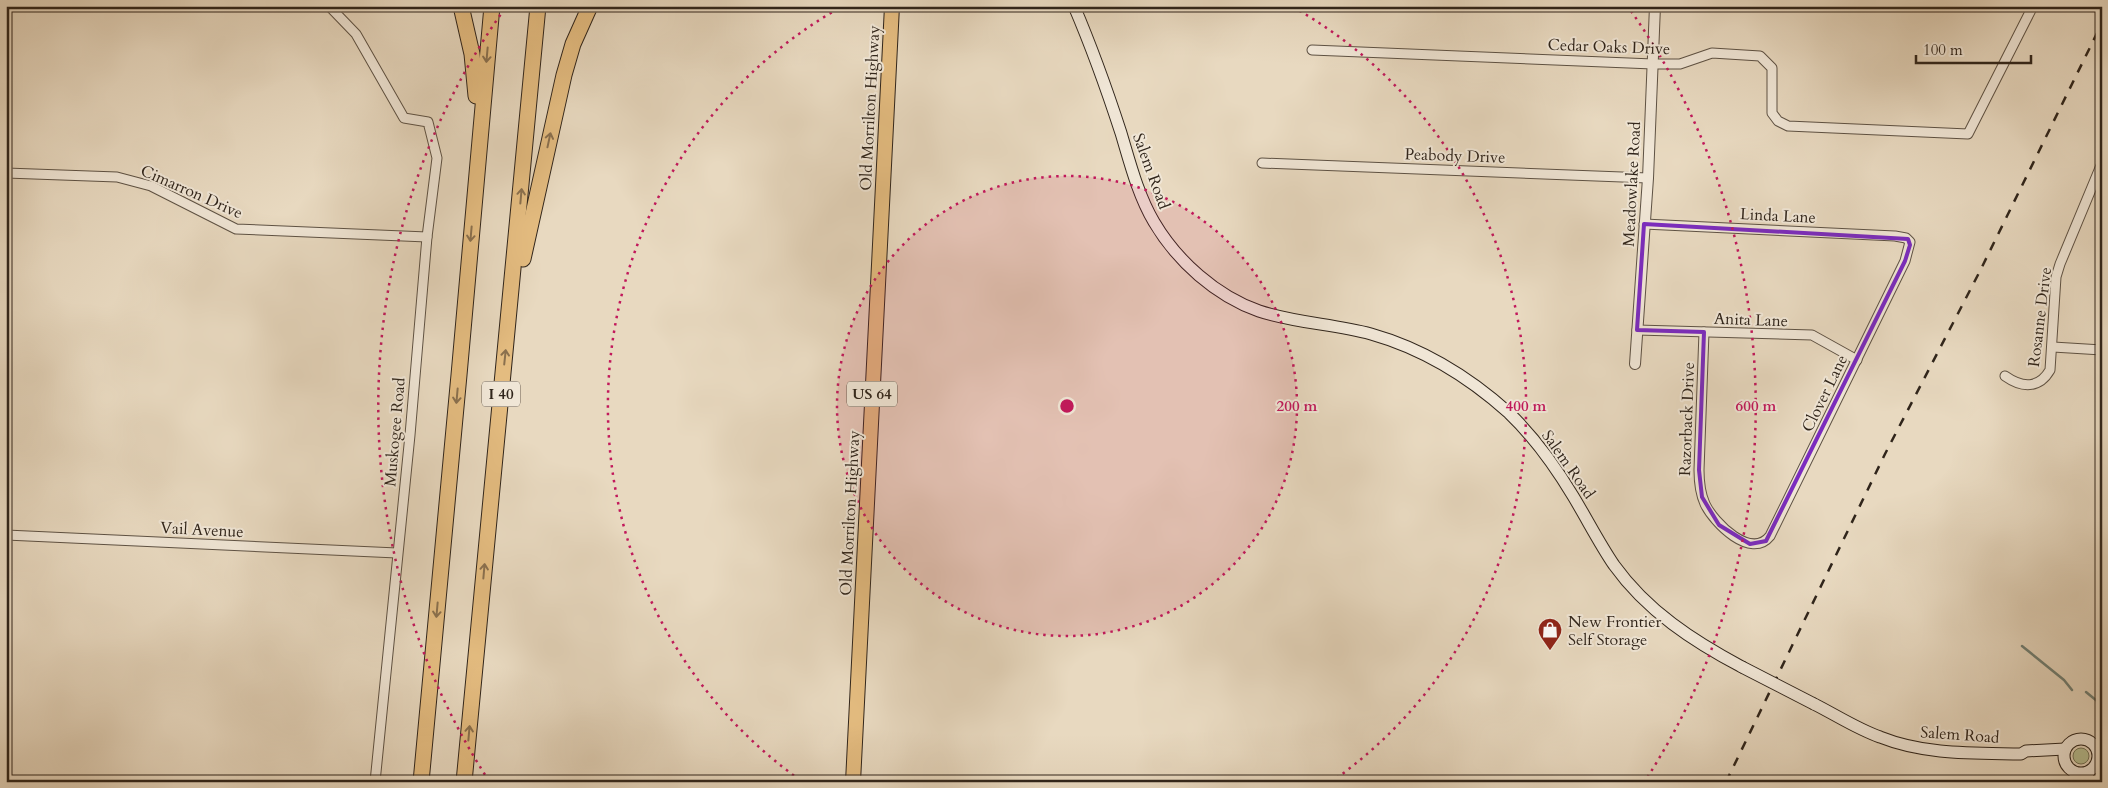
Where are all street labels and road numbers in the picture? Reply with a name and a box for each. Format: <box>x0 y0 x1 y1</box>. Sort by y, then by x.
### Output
street label: Old Morrilton Highway <box>855 24 885 191</box>
street label: Cedar Oaks Drive <box>1547 34 1671 60</box>
street label: Meadowlake Road <box>1618 120 1646 247</box>
street label: Salem Road <box>1127 130 1175 213</box>
street label: Peabody Drive <box>1404 143 1506 169</box>
street label: Cimarron Drive <box>137 160 246 224</box>
street label: Linda Lane <box>1739 203 1816 229</box>
street label: Rosanne Drive <box>2023 266 2057 368</box>
street label: Anita Lane <box>1714 308 1788 332</box>
street label: Clover Lane <box>1797 351 1853 436</box>
street label: Razorback Drive <box>1674 362 1700 476</box>
street label: Muskogee Road <box>379 376 411 488</box>
road number: I 40 <box>482 382 520 406</box>
road number: US 64 <box>847 382 897 406</box>
street label: Salem Road <box>1536 426 1600 504</box>
street label: Old Morrilton Highway <box>835 429 865 596</box>
street label: Vail Avenue <box>160 517 244 543</box>
street label: Salem Road <box>1920 721 2001 749</box>

